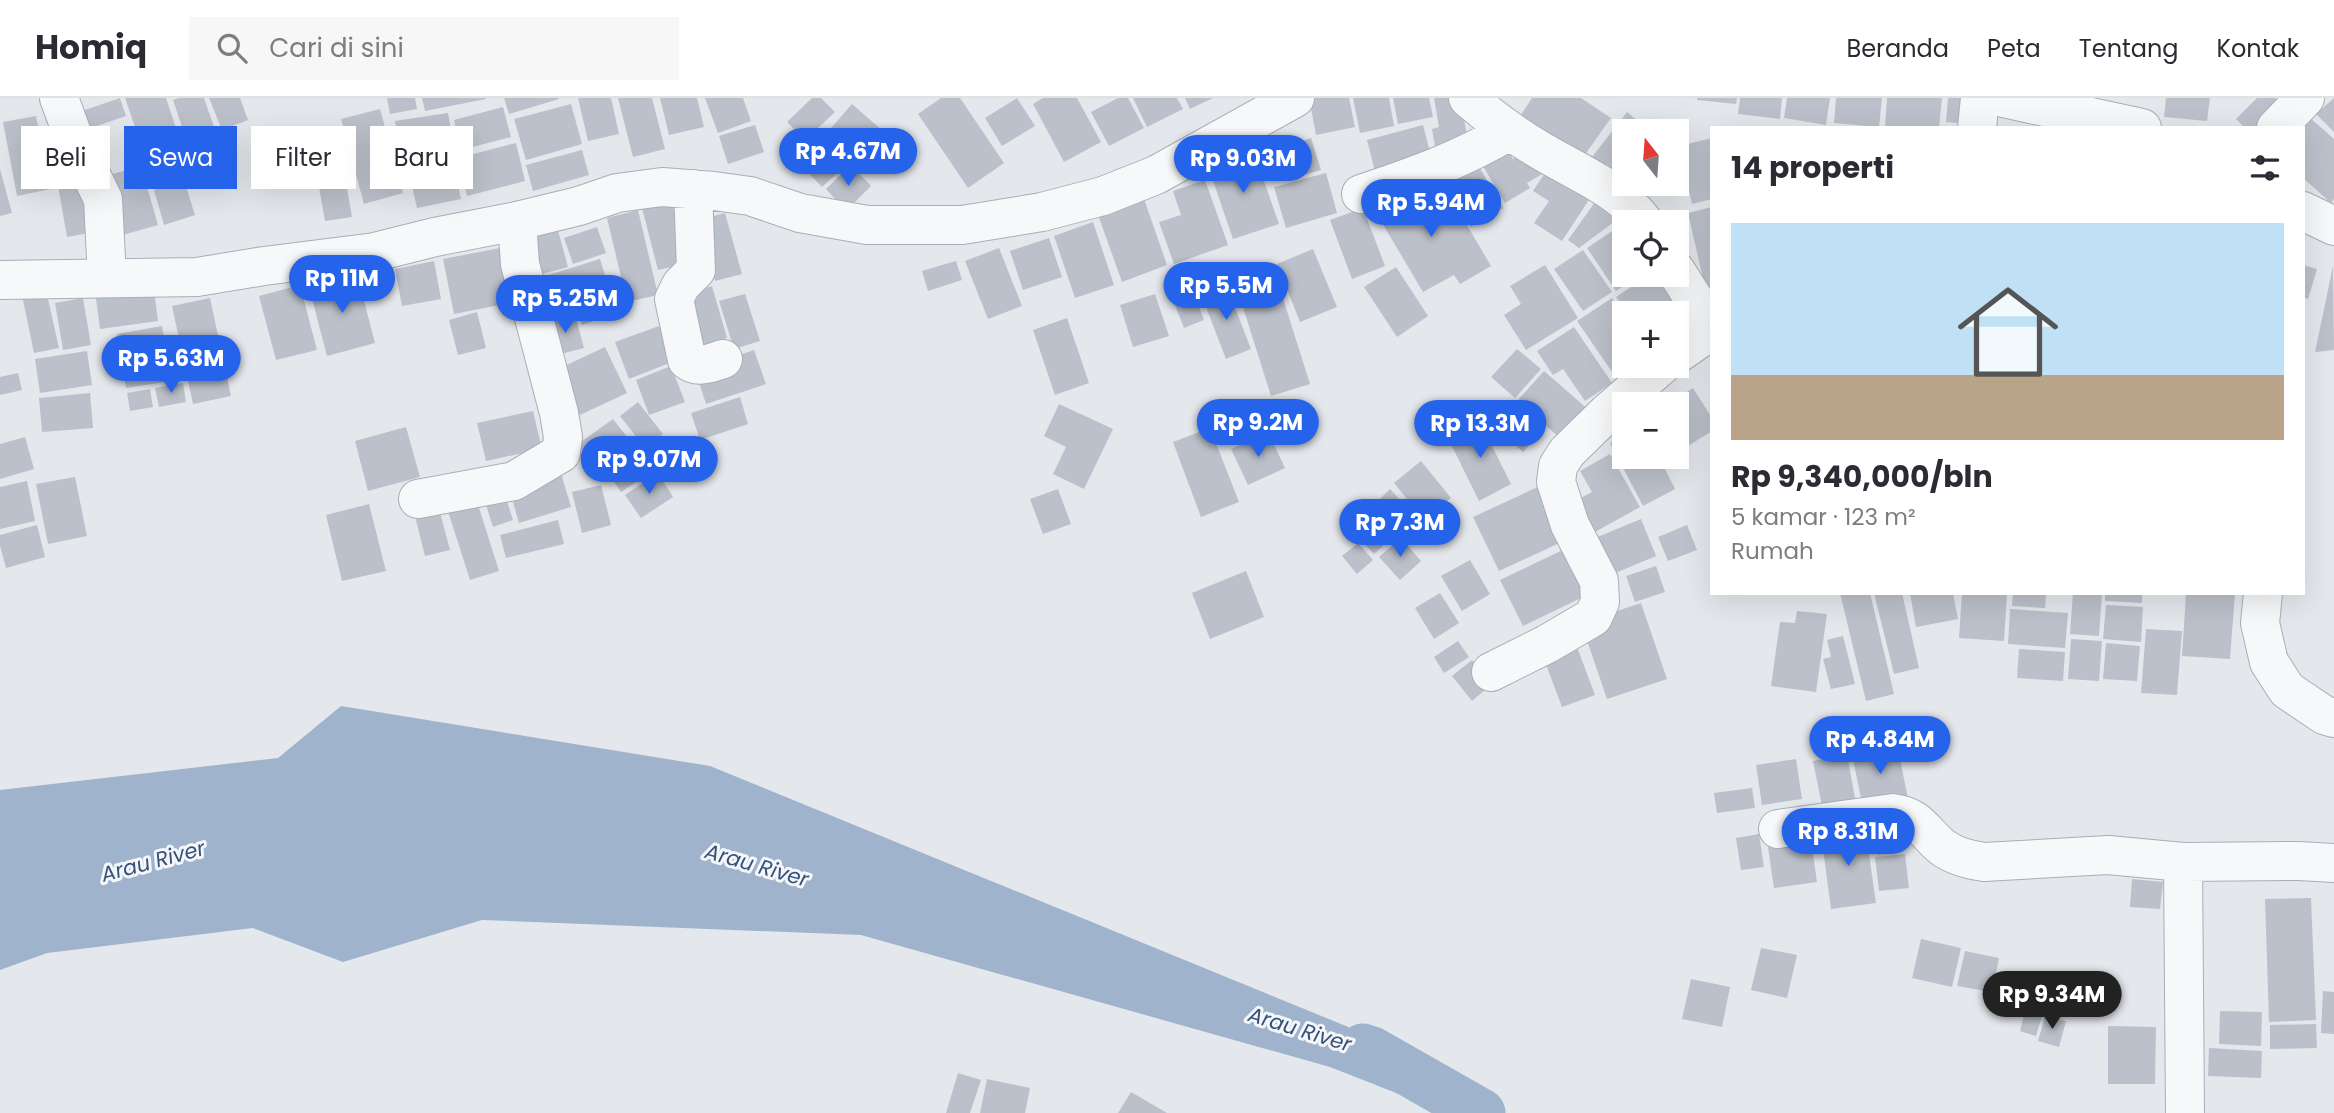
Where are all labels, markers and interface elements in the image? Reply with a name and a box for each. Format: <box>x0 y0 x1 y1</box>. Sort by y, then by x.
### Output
search box <box>189 17 679 80</box>
text: Homiq <box>35 24 147 71</box>
icon: search <box>213 29 251 67</box>
text: Cari di sini <box>269 30 404 66</box>
text: Beranda <box>1846 32 1949 65</box>
text: Peta <box>1987 32 2041 65</box>
text: Tentang <box>2079 32 2179 65</box>
text: Kontak <box>2217 32 2299 65</box>
north arrow <box>1612 119 1689 196</box>
map controls <box>1612 119 1689 469</box>
chip: Beli <box>21 126 110 189</box>
chip: Sewa <box>124 126 237 189</box>
chip: Filter <box>251 126 356 189</box>
chip: Baru <box>370 126 473 189</box>
pin: Rp 4.67M <box>776 129 920 188</box>
text: Rp 4.67M <box>795 135 901 167</box>
pin: Rp 9.03M <box>1171 136 1315 195</box>
text: Rp 9.03M <box>1190 142 1296 174</box>
text: 14 properti <box>1731 146 1894 189</box>
icon: filters <box>2246 149 2284 187</box>
pin: Rp 5.94M <box>1359 180 1503 239</box>
text: Rp 5.94M <box>1377 186 1485 218</box>
button: locate <box>1612 210 1689 287</box>
pin: Rp 11M <box>285 256 399 315</box>
text: Rp 11M <box>305 262 379 294</box>
pin: Rp 5.5M <box>1161 262 1291 322</box>
text: Rp 5.5M <box>1180 269 1273 301</box>
icon: home <box>1945 269 2071 395</box>
pin: Rp 5.25M <box>493 275 637 335</box>
text: Rp 5.25M <box>512 282 618 314</box>
button: + <box>1612 301 1689 378</box>
pin: Rp 5.63M <box>99 336 243 395</box>
text: Rp 5.63M <box>118 342 224 374</box>
button: − <box>1612 392 1689 469</box>
pin: Rp 9.2M <box>1193 400 1323 459</box>
pin: Rp 13.3M <box>1408 400 1552 460</box>
text: Rp 9.2M <box>1213 406 1303 438</box>
text: Rp 13.3M <box>1430 407 1530 439</box>
pin: Rp 9.07M <box>577 436 721 496</box>
text: Rp 9.07M <box>597 443 701 475</box>
text: Rp 9,340,000/bln <box>1731 455 1993 498</box>
pin: Rp 7.3M <box>1335 500 1465 559</box>
text: 5 kamar · 123 m² <box>1731 501 1916 533</box>
text: Rp 7.3M <box>1355 506 1445 538</box>
text: Rumah <box>1731 535 1814 567</box>
pin: Rp 4.84M <box>1808 716 1952 776</box>
text: Rp 4.84M <box>1825 723 1935 755</box>
pin: Rp 8.31M <box>1776 808 1920 868</box>
text: Rp 8.31M <box>1798 815 1898 847</box>
water label: Arau River <box>97 833 209 889</box>
water label: Arau River <box>701 836 813 894</box>
pin: Rp 9.34M <box>1980 972 2124 1031</box>
text: Rp 9.34M <box>1999 978 2105 1010</box>
water label: Arau River <box>1244 999 1356 1059</box>

